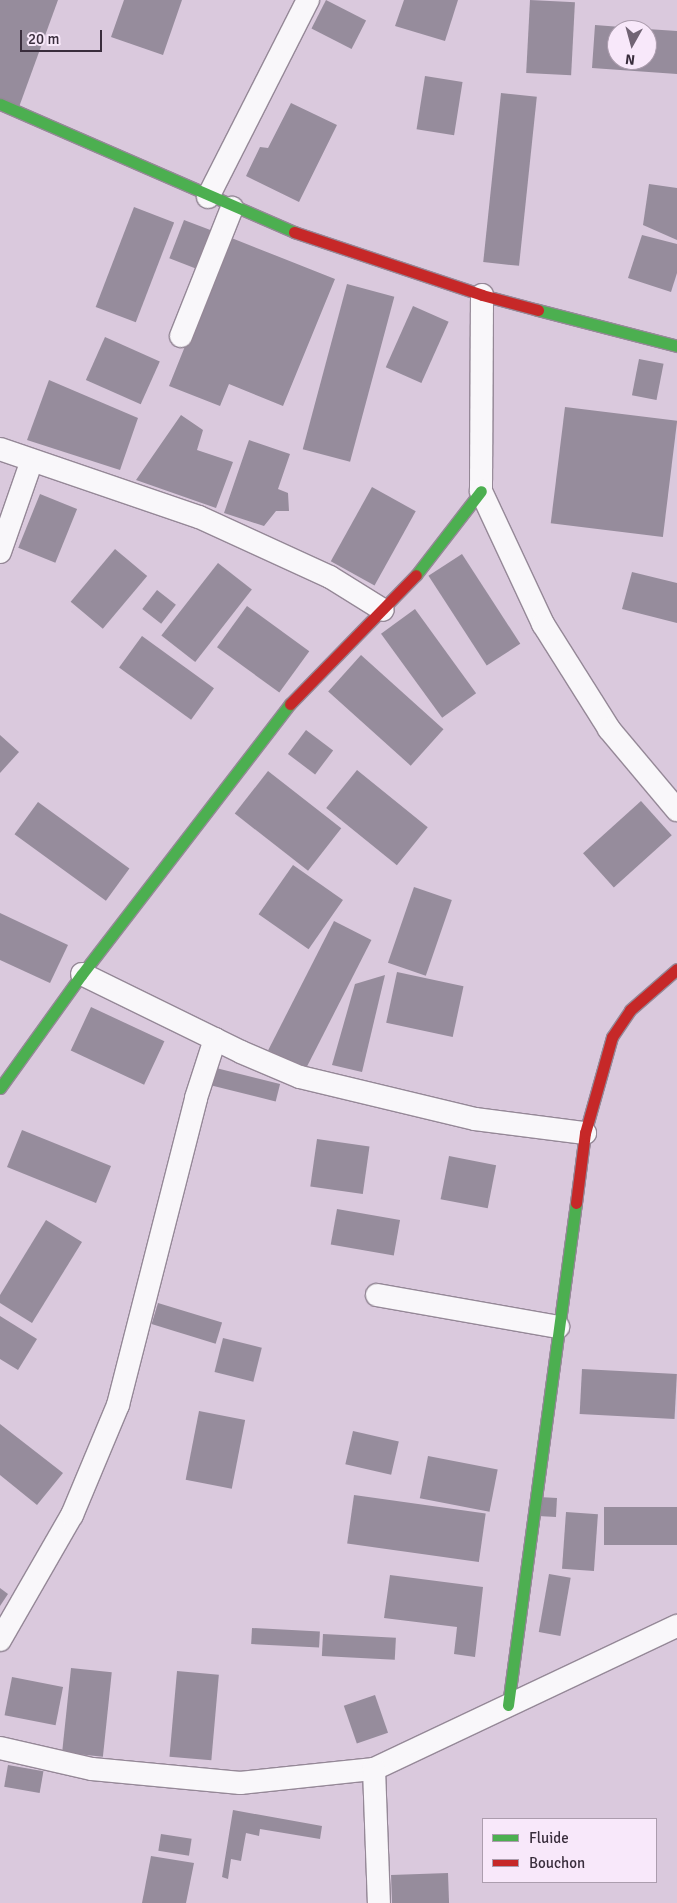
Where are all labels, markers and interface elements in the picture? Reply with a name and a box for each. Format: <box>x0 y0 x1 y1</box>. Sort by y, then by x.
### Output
scale bar <box>22 20 105 52</box>
north arrow <box>607 20 657 70</box>
text: 20 m <box>28 30 59 48</box>
text: N <box>624 50 636 68</box>
legend <box>482 1818 657 1883</box>
text: Fluide <box>529 1829 569 1847</box>
text: Bouchon <box>529 1854 585 1872</box>

